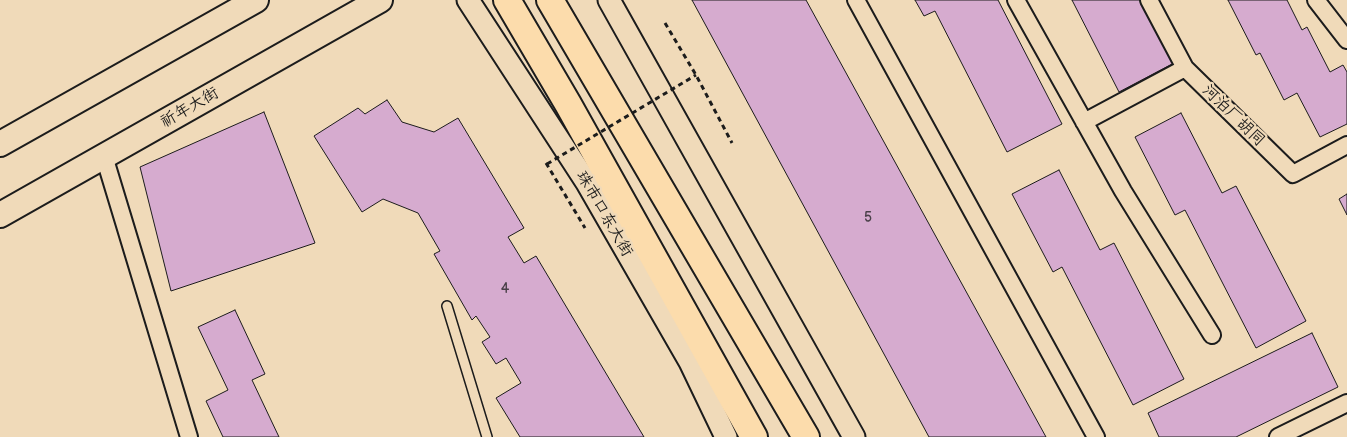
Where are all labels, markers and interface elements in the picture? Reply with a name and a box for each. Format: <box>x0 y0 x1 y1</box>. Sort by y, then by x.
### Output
street label: 河泊厂胡同 <box>1198 81 1268 151</box>
street label: 祈年大街 <box>157 84 223 132</box>
street label: 珠市口东大街 <box>572 168 636 260</box>
house number: 5 <box>864 210 872 226</box>
house number: 4 <box>501 281 509 297</box>

